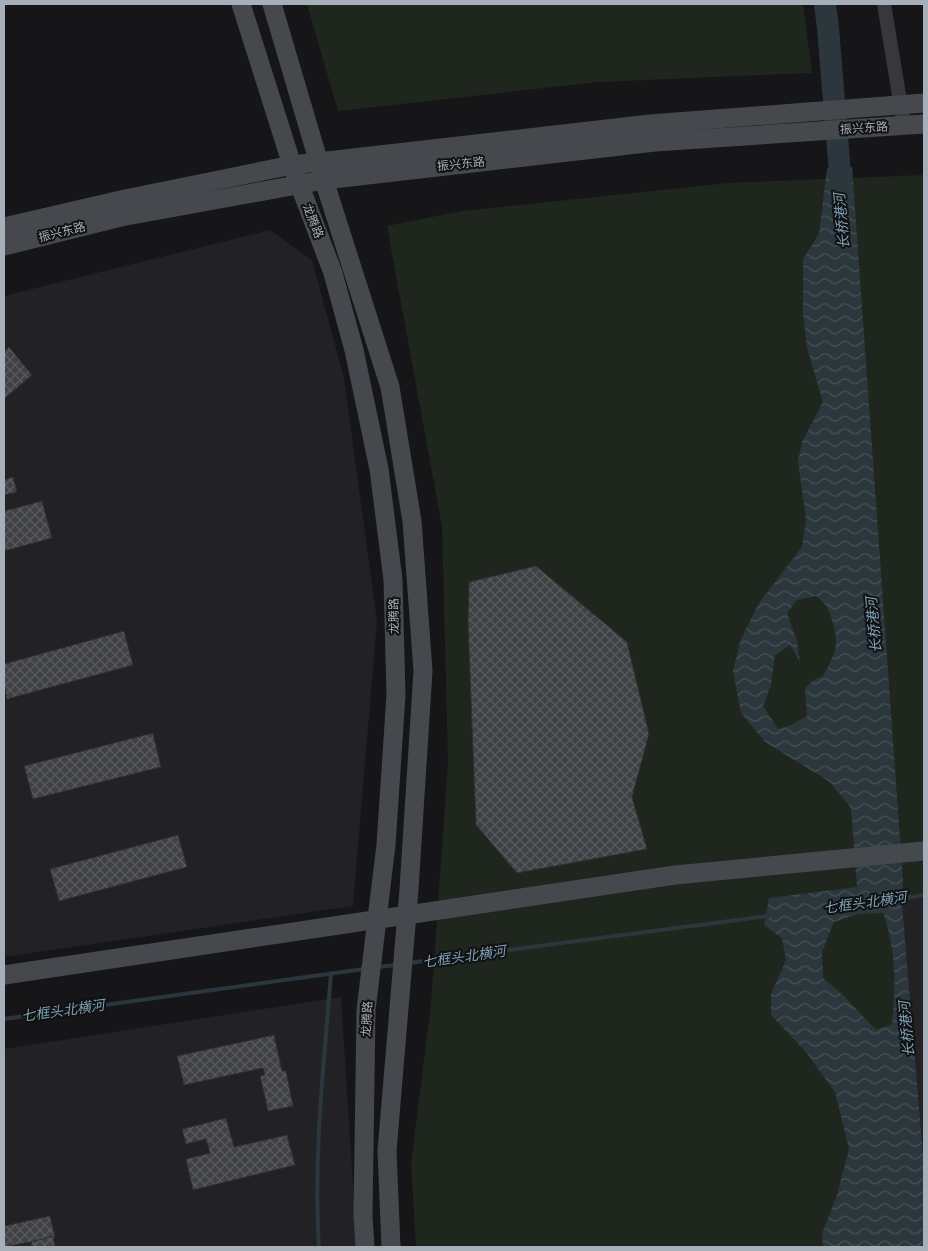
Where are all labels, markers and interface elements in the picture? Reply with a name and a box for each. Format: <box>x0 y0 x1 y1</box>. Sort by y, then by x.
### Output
street label: 振兴东路 <box>840 119 888 137</box>
street label: 振兴东路 <box>436 155 486 173</box>
water label: 长桥港河 <box>831 189 853 250</box>
street label: 龙腾路 <box>300 202 326 240</box>
street label: 振兴东路 <box>37 219 87 245</box>
water label: 长桥港河 <box>863 593 885 654</box>
street label: 龙腾路 <box>387 598 401 634</box>
water label: 七框头北横河 <box>822 888 911 917</box>
water label: 七框头北横河 <box>421 942 510 971</box>
water label: 七框头北横河 <box>20 996 109 1025</box>
water label: 长桥港河 <box>896 997 918 1058</box>
street label: 龙腾路 <box>359 1001 375 1037</box>

